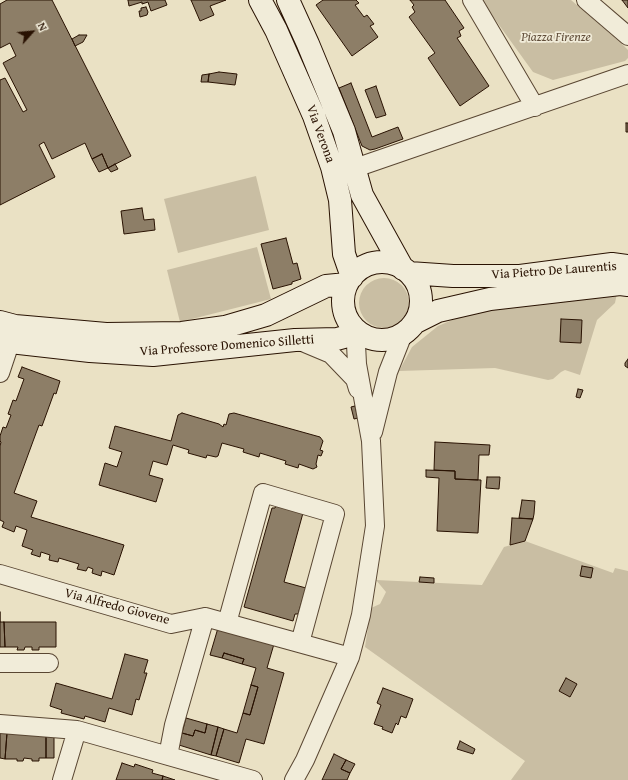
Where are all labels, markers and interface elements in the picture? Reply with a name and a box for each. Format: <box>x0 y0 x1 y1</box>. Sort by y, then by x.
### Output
north arrow <box>12 12 52 52</box>
text: N <box>34 20 51 33</box>
park label: Piazza Firenze <box>521 30 591 46</box>
street label: Via Verona <box>302 103 338 165</box>
street label: Via Pietro De Laurentis <box>491 259 617 283</box>
street label: Via Professore Domenico Silletti <box>139 332 315 360</box>
street label: Via Alfredo Giovene <box>63 586 171 628</box>

